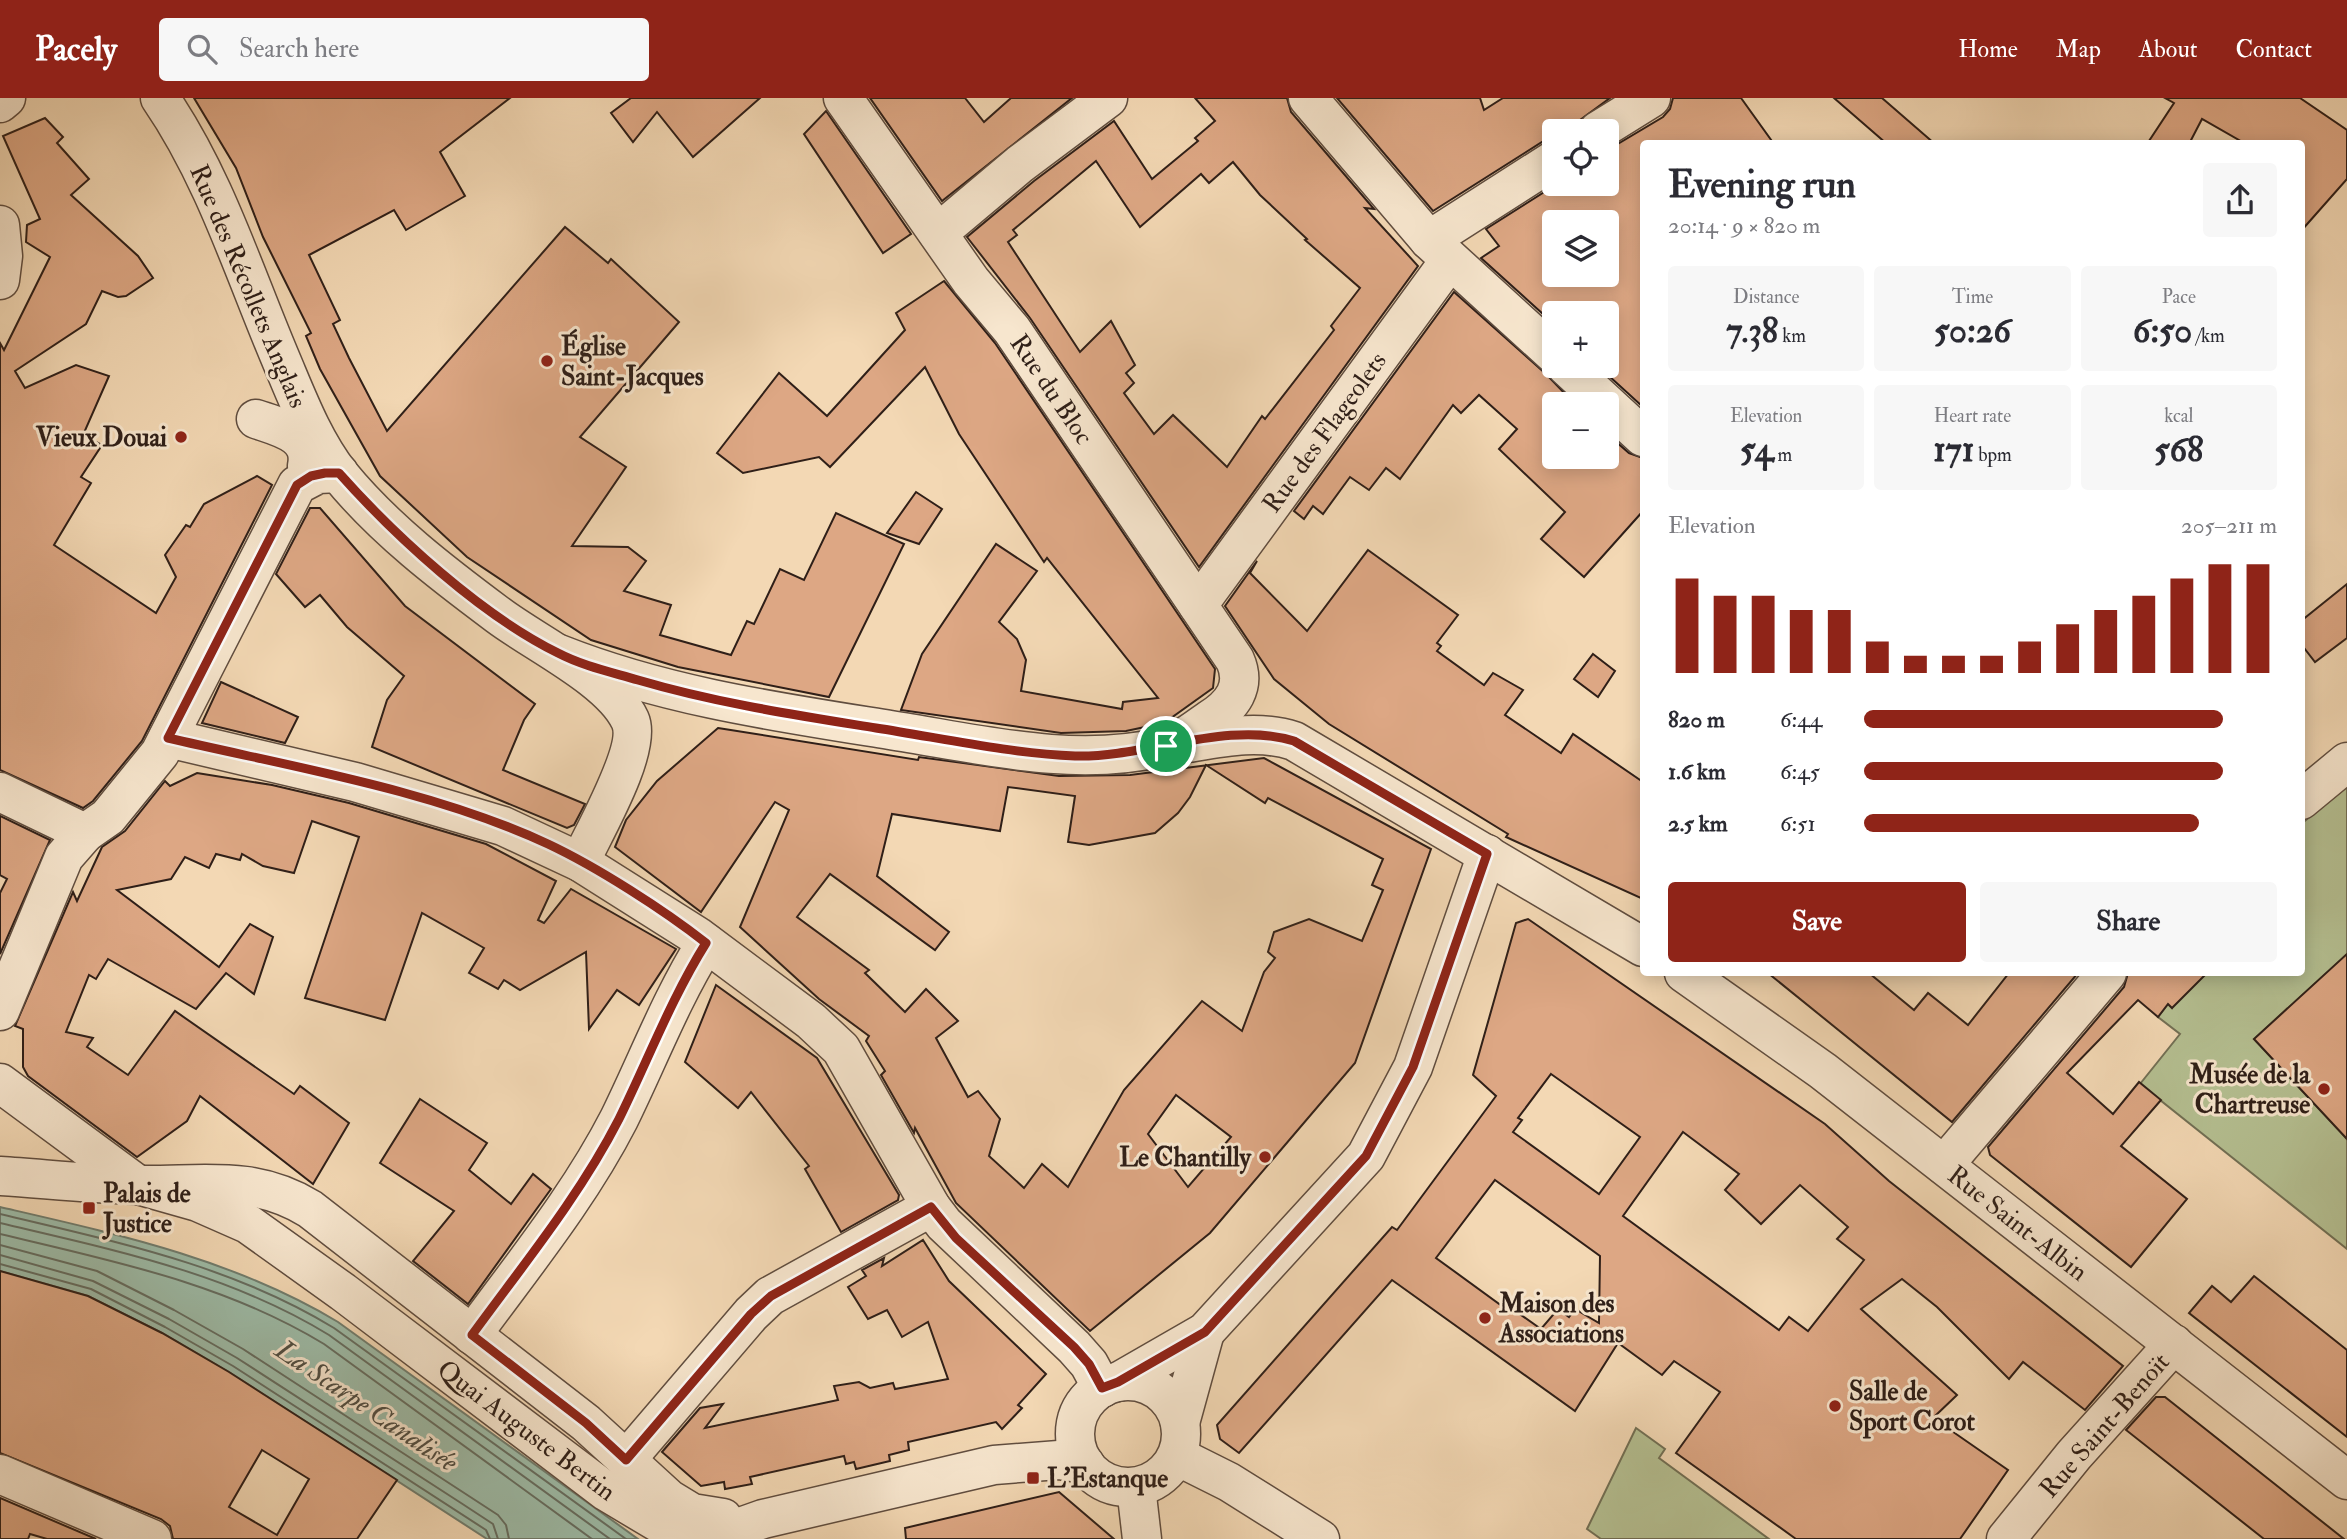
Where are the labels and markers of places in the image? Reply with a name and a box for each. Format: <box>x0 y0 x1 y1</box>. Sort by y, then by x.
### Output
place label: Église Saint-Jacques <box>561 328 704 394</box>
marker: Église Saint-Jacques <box>539 353 555 369</box>
place label: Vieux Douai <box>35 422 167 454</box>
marker: Vieux Douai <box>173 429 189 445</box>
pin <box>1136 716 1196 776</box>
place label: Musée de la Chartreuse <box>2188 1059 2311 1121</box>
marker: Musée de la Chartreuse <box>2316 1081 2332 1097</box>
place label: Le Chantilly <box>1119 1142 1253 1175</box>
marker: Le Chantilly <box>1257 1149 1273 1165</box>
place label: Palais de Justice <box>101 1178 191 1240</box>
marker: Palais de Justice <box>81 1200 97 1216</box>
place label: Maison des Associations <box>1498 1288 1624 1350</box>
marker: Maison des Associations <box>1477 1310 1493 1326</box>
place label: Salle de Sport Corot <box>1849 1376 1975 1439</box>
marker: Salle de Sport Corot <box>1827 1398 1843 1414</box>
place label: L'Estanque <box>1047 1463 1168 1496</box>
marker: L'Estanque <box>1025 1470 1041 1486</box>

